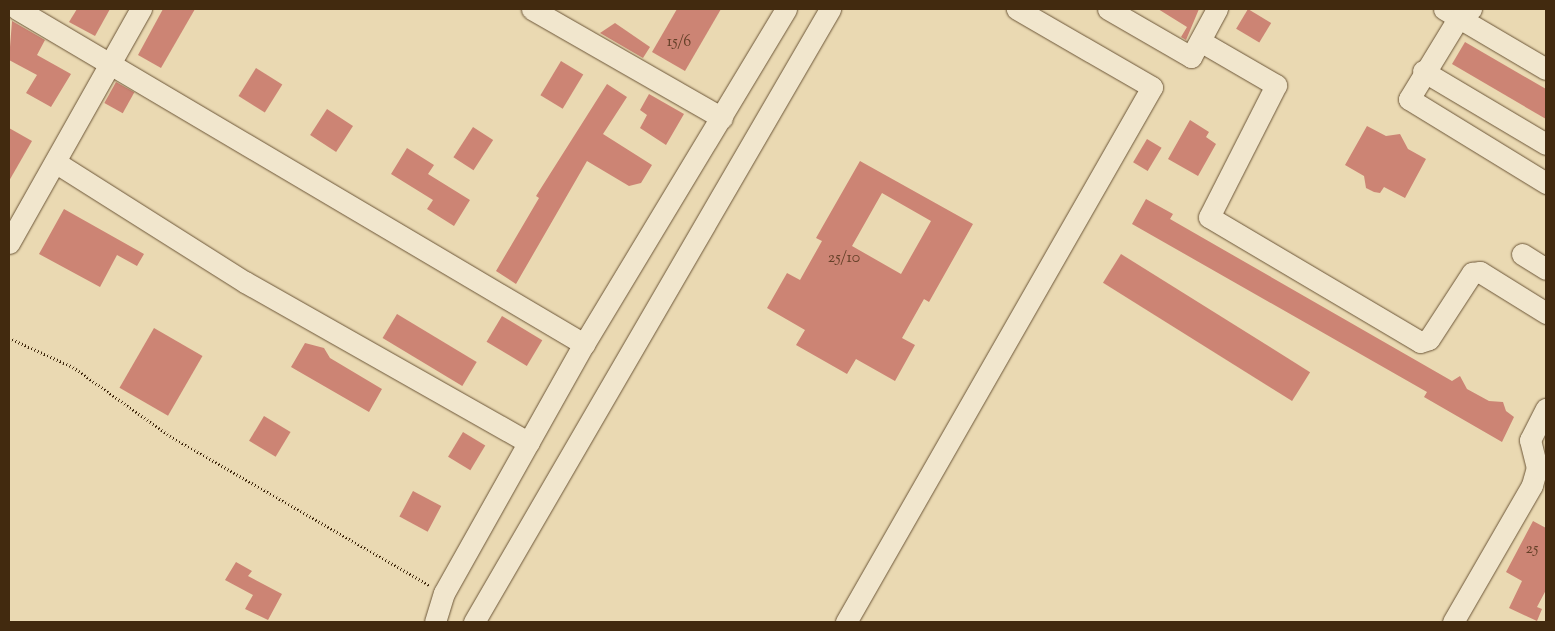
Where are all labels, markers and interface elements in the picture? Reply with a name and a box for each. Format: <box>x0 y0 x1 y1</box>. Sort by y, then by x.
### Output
house number: 15/6 <box>667 33 691 53</box>
house number: 25/10 <box>828 249 860 269</box>
house number: 25 <box>1526 540 1538 560</box>

